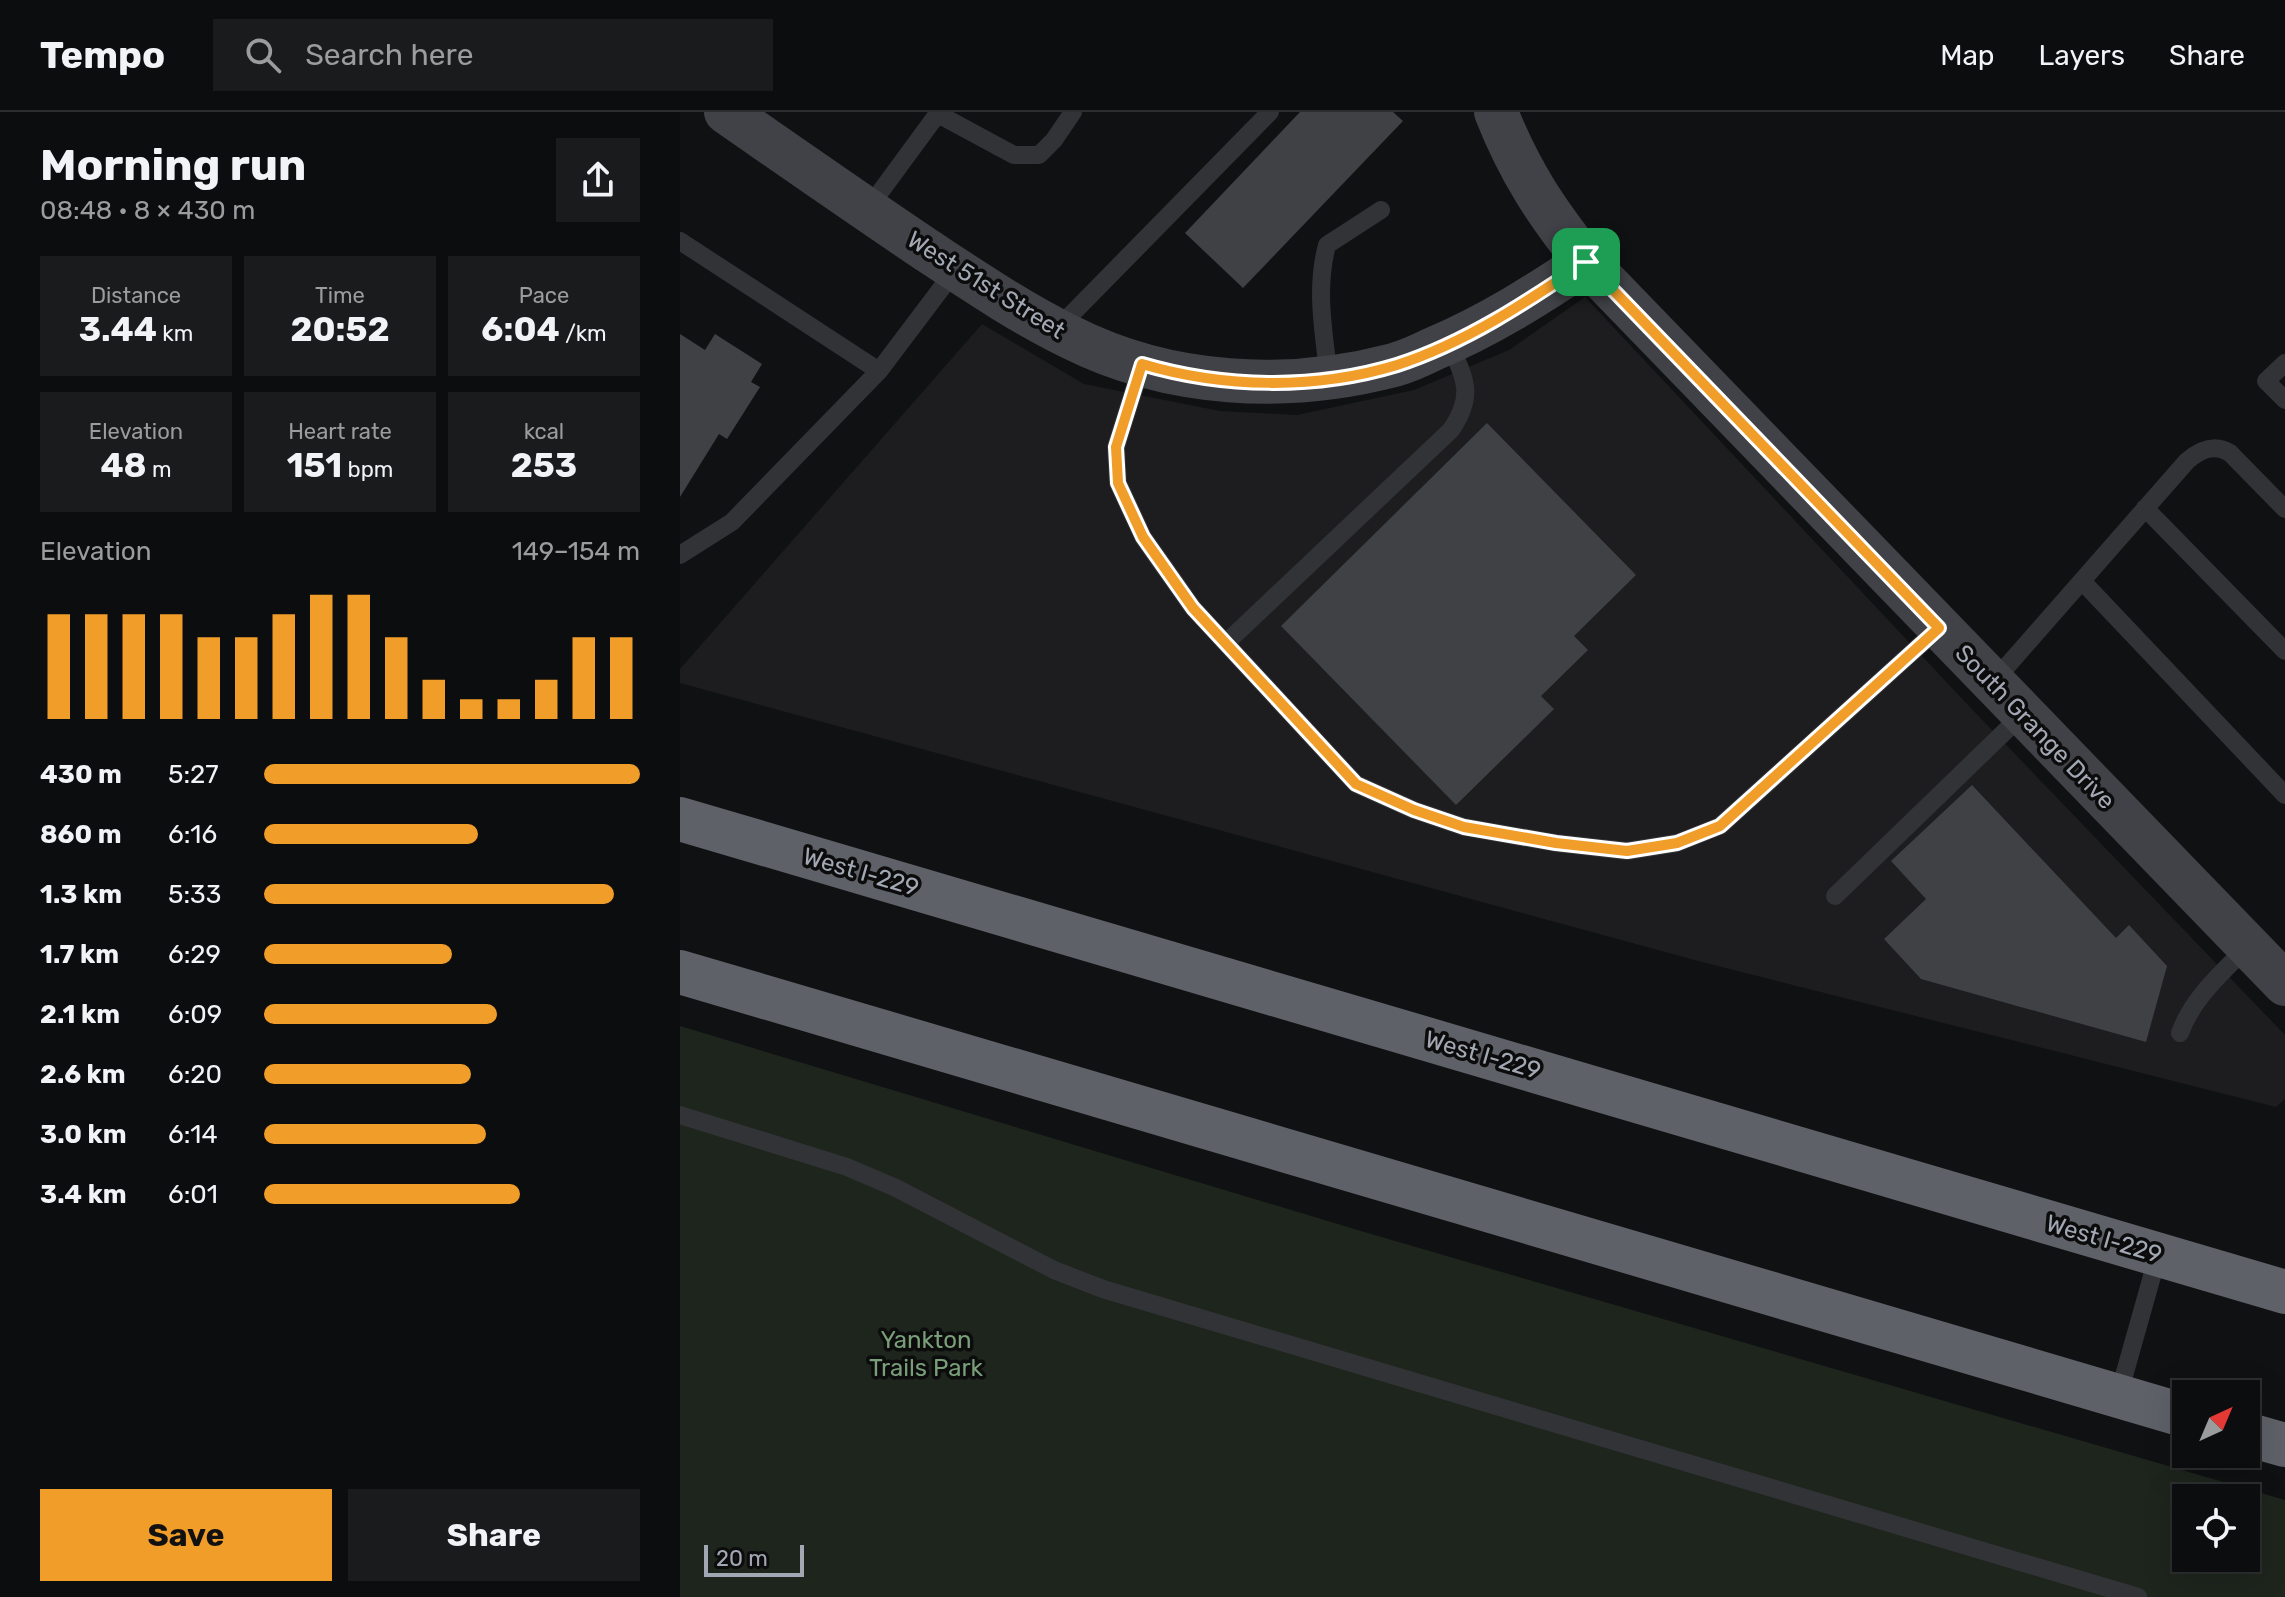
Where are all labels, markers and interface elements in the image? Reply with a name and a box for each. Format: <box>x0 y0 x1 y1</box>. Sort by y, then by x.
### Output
search box <box>213 19 773 91</box>
text: Tempo <box>40 32 165 78</box>
icon: search <box>241 33 285 77</box>
text: Search here <box>305 37 473 73</box>
text: Map <box>1940 39 1995 72</box>
text: Layers <box>2039 39 2125 72</box>
text: Share <box>2169 39 2245 72</box>
button: share <box>556 138 640 222</box>
text: Morning run <box>40 139 306 191</box>
text: 08:48 · 8 × 430 m <box>40 195 255 226</box>
street label: West 51st Street <box>902 225 1070 345</box>
pin <box>1552 228 1620 296</box>
icon: arrive <box>1564 240 1608 284</box>
text: Distance <box>91 282 181 309</box>
text: Time <box>315 282 365 309</box>
text: Pace <box>519 282 569 309</box>
text: 3.44 <box>79 309 157 350</box>
text: 20:52 <box>290 309 390 350</box>
text: 6:04 <box>481 309 560 350</box>
text: km <box>157 320 193 347</box>
text: /km <box>560 320 607 347</box>
text: Elevation <box>89 418 183 445</box>
text: Heart rate <box>288 418 392 445</box>
text: kcal <box>524 418 564 445</box>
text: 48 <box>100 445 147 486</box>
text: 151 <box>287 445 342 486</box>
text: 253 <box>511 445 577 486</box>
text: m <box>147 456 172 483</box>
text: bpm <box>342 456 393 483</box>
text: Elevation <box>40 536 151 567</box>
text: 149–154 m <box>512 536 640 567</box>
street label: South Grange Drive <box>1949 639 2121 815</box>
text: 430 m <box>40 759 122 790</box>
text: 5:27 <box>168 759 219 790</box>
text: 860 m <box>40 819 122 850</box>
text: 6:16 <box>168 819 217 850</box>
street label: West I-229 <box>800 842 922 902</box>
text: 1.3 km <box>40 879 122 910</box>
text: 5:33 <box>168 879 221 910</box>
text: 1.7 km <box>40 939 119 970</box>
text: 6:29 <box>168 939 221 970</box>
text: 2.1 km <box>40 999 120 1030</box>
text: 6:09 <box>168 999 222 1030</box>
street label: West I-229 <box>1422 1025 1544 1085</box>
text: 2.6 km <box>40 1059 126 1090</box>
text: 6:20 <box>168 1059 222 1090</box>
text: 3.0 km <box>40 1119 127 1150</box>
text: 6:14 <box>168 1119 218 1150</box>
text: 3.4 km <box>40 1179 127 1210</box>
text: 6:01 <box>168 1179 218 1210</box>
street label: West I-229 <box>2043 1209 2165 1269</box>
park label: Yankton Trails Park <box>869 1326 984 1382</box>
north arrow <box>2172 1380 2260 1468</box>
map controls <box>2172 1380 2260 1572</box>
button: locate <box>2172 1484 2260 1572</box>
button: Save <box>40 1489 332 1581</box>
button: Share <box>348 1489 640 1581</box>
scale bar <box>704 1541 804 1577</box>
text: 20 m <box>716 1545 768 1572</box>

